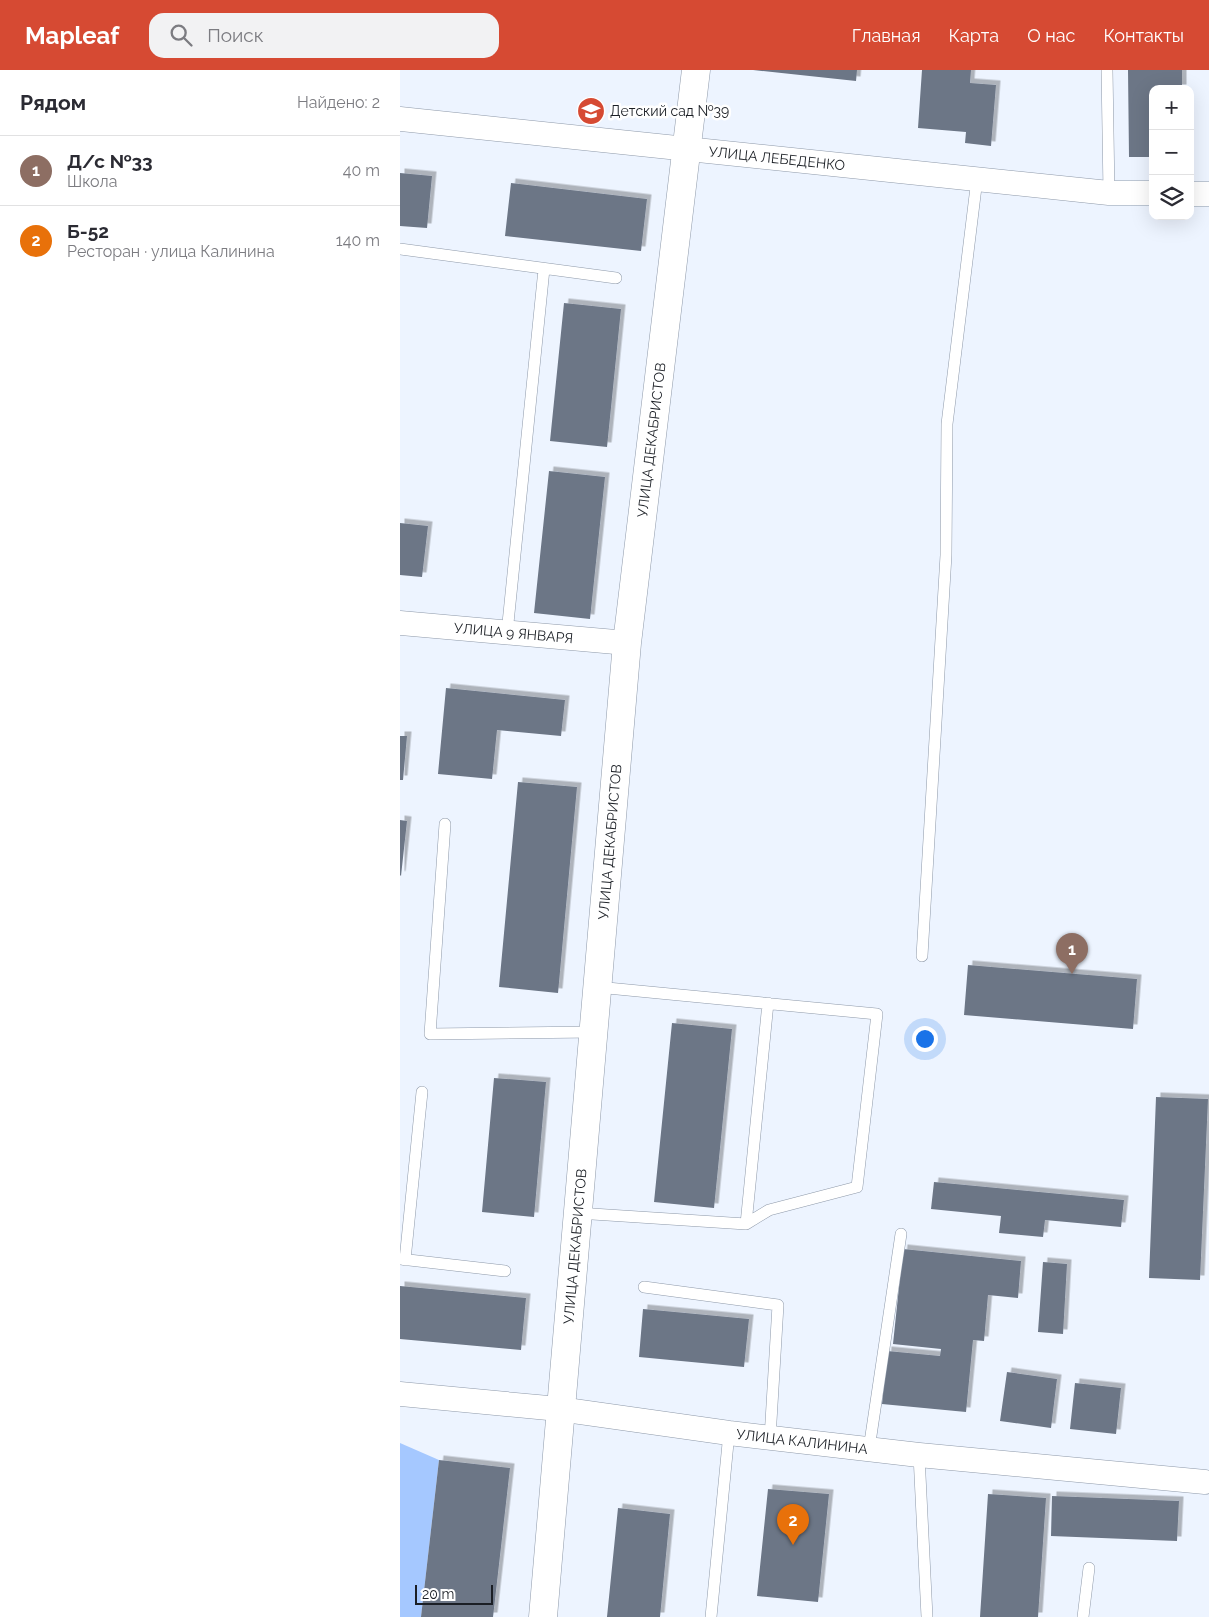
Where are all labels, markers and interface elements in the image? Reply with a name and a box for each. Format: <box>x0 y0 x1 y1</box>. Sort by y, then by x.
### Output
search box <box>149 13 499 58</box>
text: Mapleaf <box>25 21 119 50</box>
icon: search <box>167 21 195 49</box>
text: Поиск <box>207 24 264 46</box>
text: Главная <box>852 25 920 46</box>
text: Карта <box>948 25 999 46</box>
text: О нас <box>1027 25 1075 46</box>
text: Контакты <box>1103 25 1184 46</box>
map controls <box>1149 85 1194 220</box>
button: + <box>1149 85 1194 130</box>
text: Рядом <box>20 90 86 115</box>
text: Найдено: 2 <box>297 93 380 112</box>
school or university icon: Детский сад №39 <box>576 96 606 126</box>
place label: Детский сад №39 <box>610 103 729 119</box>
button: − <box>1149 130 1194 175</box>
street label: УЛИЦА ЛЕБЕДЕНКО <box>708 143 846 173</box>
text: Д/с №33 <box>67 150 153 172</box>
text: 1 <box>32 161 40 180</box>
text: 40 m <box>343 161 380 180</box>
text: Школа <box>67 172 117 191</box>
button: layers <box>1149 175 1194 220</box>
text: Б-52 <box>67 220 109 242</box>
text: 2 <box>31 231 41 250</box>
text: 140 m <box>336 231 380 250</box>
text: Ресторан · улица Калинина <box>67 242 275 261</box>
street label: УЛИЦА ДЕКАБРИСТОВ <box>634 362 669 518</box>
street label: УЛИЦА 9 ЯНВАРЯ <box>453 620 574 646</box>
street label: УЛИЦА ДЕКАБРИСТОВ <box>595 764 625 920</box>
pin: 1 <box>1056 933 1088 974</box>
your location <box>912 1026 938 1052</box>
street label: УЛИЦА ДЕКАБРИСТОВ <box>560 1168 590 1325</box>
street label: УЛИЦА КАЛИНИНА <box>735 1426 869 1457</box>
pin: 2 <box>777 1504 809 1545</box>
scale bar <box>415 1582 492 1605</box>
text: 20 m <box>422 1586 454 1602</box>

